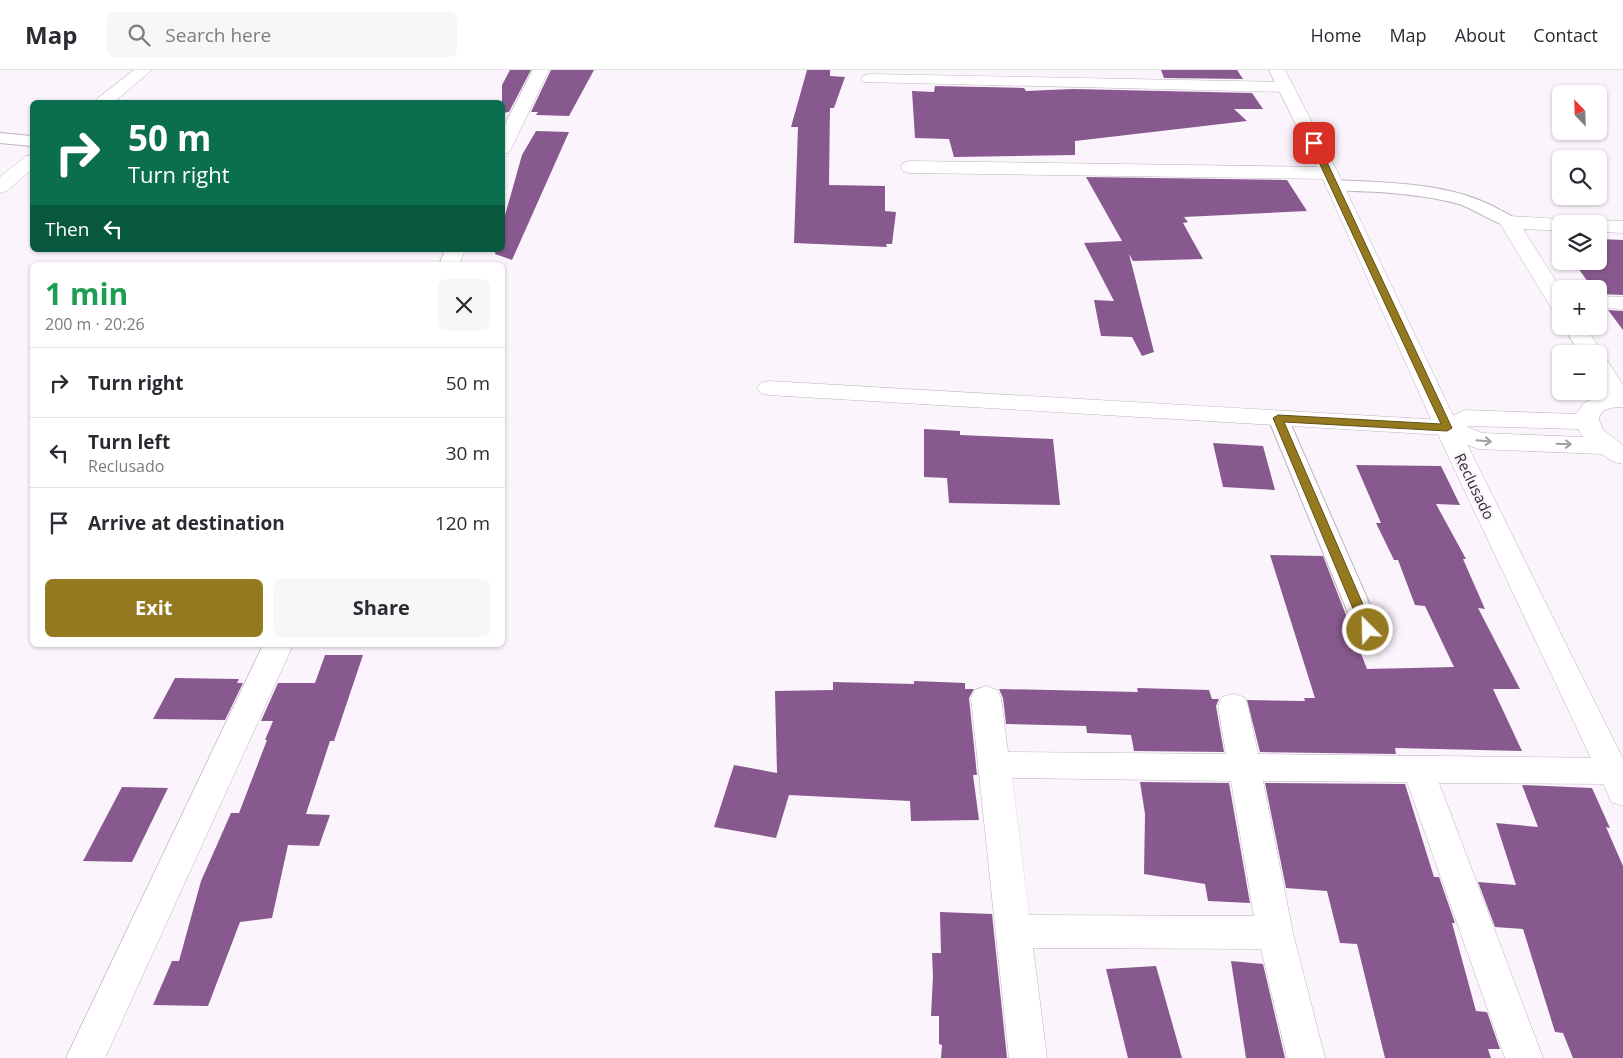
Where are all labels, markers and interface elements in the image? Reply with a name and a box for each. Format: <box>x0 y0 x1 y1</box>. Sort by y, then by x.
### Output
search box <box>107 12 457 57</box>
text: Map <box>25 18 77 51</box>
icon: search <box>125 21 153 49</box>
text: Search here <box>165 22 271 48</box>
text: Home <box>1311 23 1361 47</box>
text: Map <box>1389 23 1427 47</box>
text: About <box>1455 23 1505 47</box>
text: Contact <box>1533 23 1598 47</box>
north arrow <box>1552 85 1608 140</box>
map controls <box>1552 85 1607 400</box>
text: 50 m <box>128 114 211 161</box>
icon: right <box>45 120 110 185</box>
pin <box>1293 122 1335 164</box>
icon: arrive <box>1300 129 1328 157</box>
button: search <box>1552 150 1607 205</box>
text: Turn right <box>128 159 230 189</box>
icon: left <box>99 215 127 243</box>
button: layers <box>1552 215 1607 270</box>
text: Then <box>45 216 89 242</box>
text: 1 min <box>45 273 128 314</box>
button: close <box>438 279 490 331</box>
button: + <box>1552 280 1607 335</box>
text: 200 m · 20:26 <box>45 313 145 335</box>
button: − <box>1552 345 1607 400</box>
icon: right <box>45 369 73 397</box>
text: Turn right <box>88 370 183 396</box>
text: 50 m <box>446 370 490 396</box>
text: Turn left <box>88 429 170 455</box>
one-way arrow <box>1476 436 1492 445</box>
icon: left <box>45 439 73 467</box>
text: 30 m <box>446 440 490 466</box>
one-way arrow <box>1556 440 1572 449</box>
street label: Reclusado <box>1450 449 1500 523</box>
text: Reclusado <box>88 455 164 477</box>
icon: arrive <box>45 509 73 537</box>
text: Arrive at destination <box>88 510 285 536</box>
text: 120 m <box>435 510 490 536</box>
button: Exit <box>45 579 263 637</box>
button: Share <box>273 579 490 637</box>
position arrow <box>1341 603 1393 655</box>

